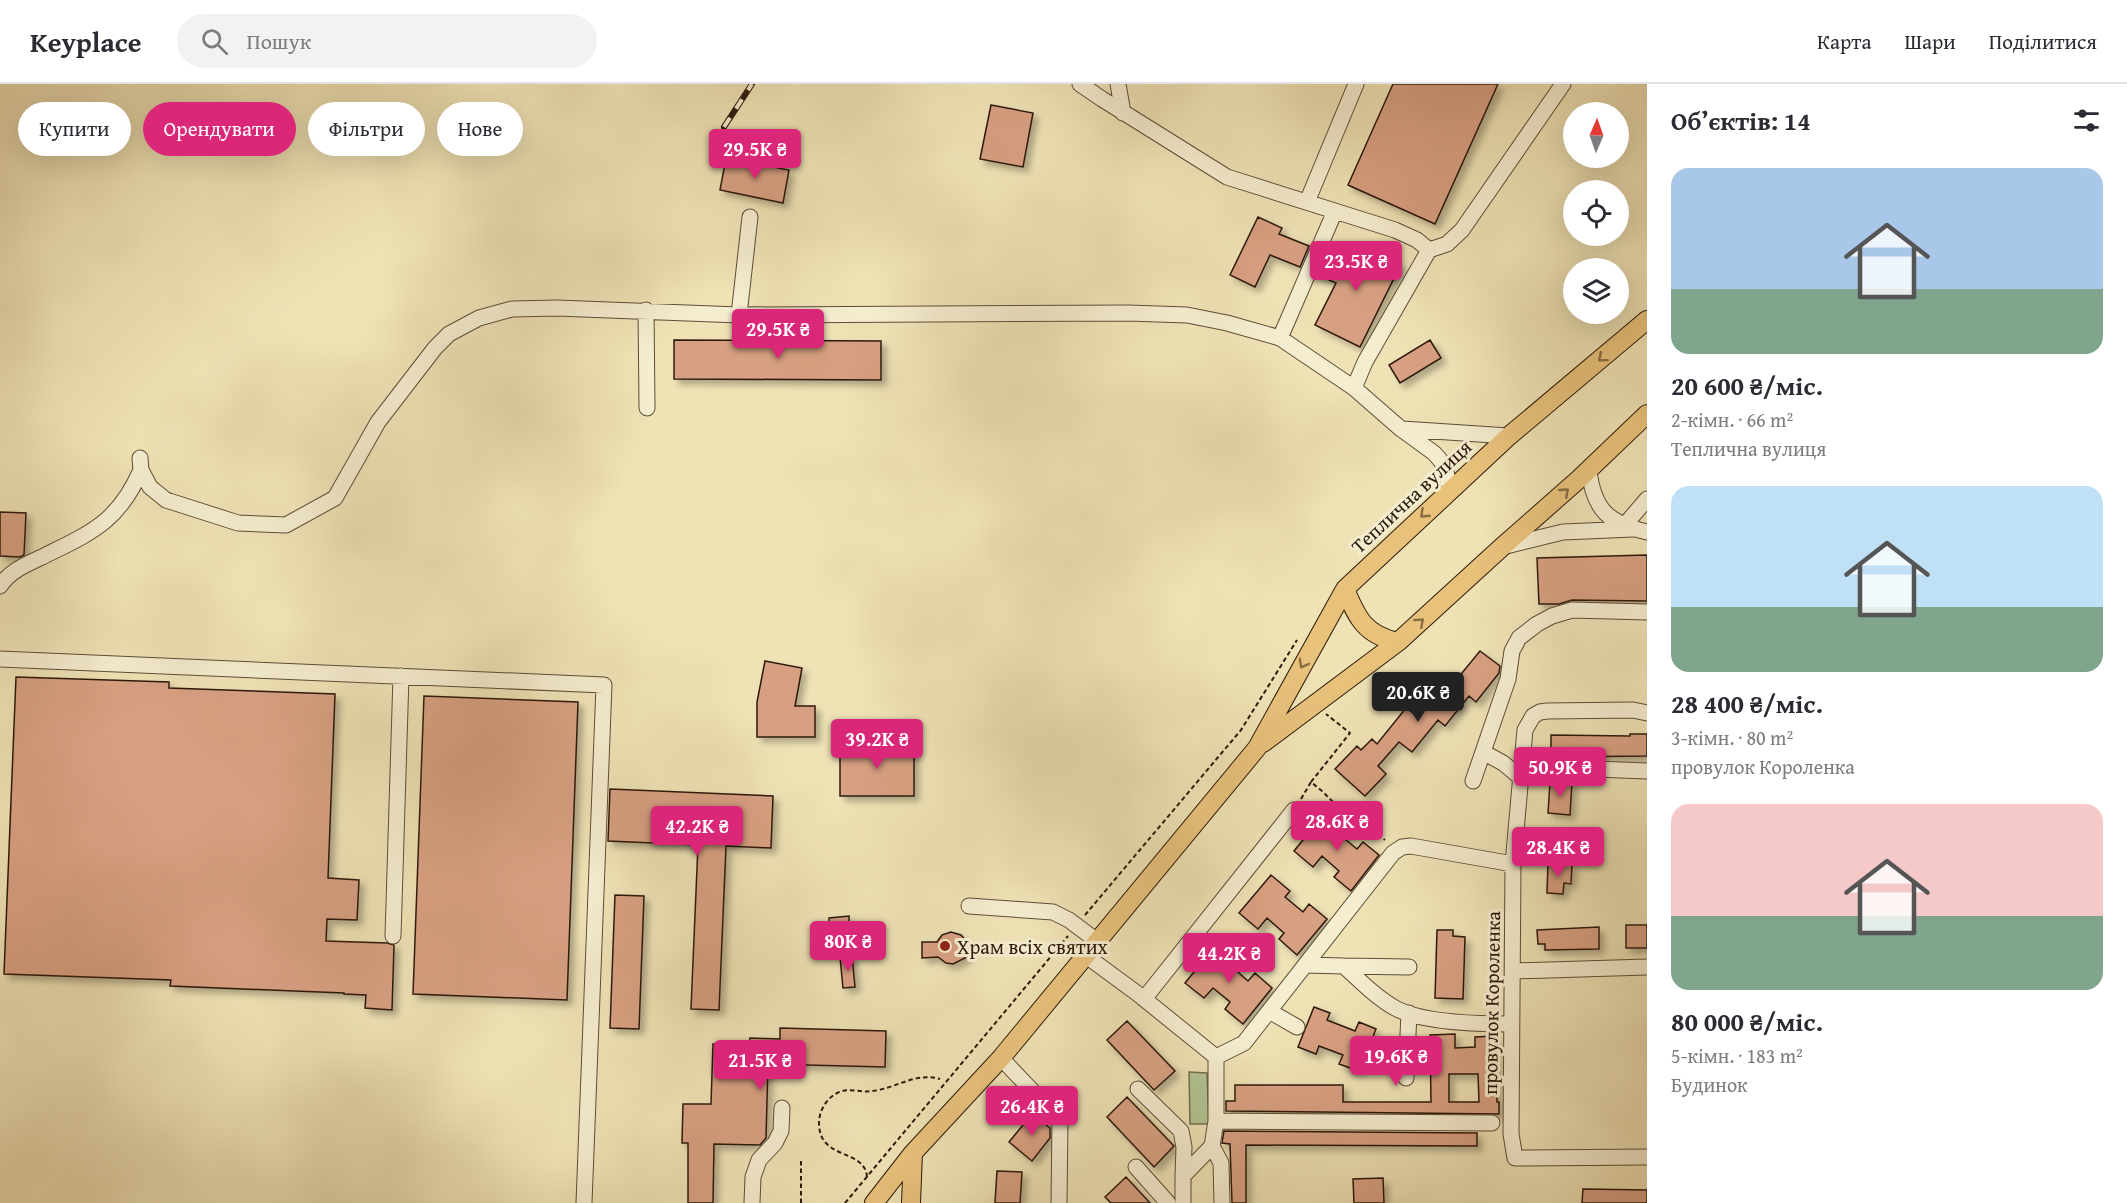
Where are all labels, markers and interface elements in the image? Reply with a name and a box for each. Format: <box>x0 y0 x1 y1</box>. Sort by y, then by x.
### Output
search box <box>177 14 597 68</box>
text: Keyplace <box>30 21 141 62</box>
icon: search <box>198 25 231 58</box>
text: Пошук <box>246 25 311 57</box>
text: Карта <box>1817 26 1871 57</box>
text: Шари <box>1904 26 1956 57</box>
text: Поділитися <box>1989 26 2097 57</box>
text: Об’єктів: 14 <box>1671 101 1811 140</box>
chip: Купити <box>18 102 131 156</box>
chip: Орендувати <box>143 102 296 156</box>
chip: Фільтри <box>308 102 425 156</box>
chip: Нове <box>437 102 523 156</box>
north arrow <box>1563 102 1629 168</box>
map controls <box>1563 102 1629 324</box>
icon: filters <box>2070 104 2103 137</box>
pin: 29.5K ₴ <box>700 129 810 180</box>
text: 29.5K ₴ <box>723 134 787 163</box>
button: locate <box>1563 180 1629 246</box>
icon: home <box>1833 207 1941 315</box>
pin: 23.5K ₴ <box>1301 241 1411 292</box>
text: 23.5K ₴ <box>1324 246 1388 275</box>
button: layers <box>1563 258 1629 324</box>
pin: 29.5K ₴ <box>723 309 833 360</box>
text: 29.5K ₴ <box>746 314 810 343</box>
one-way arrow <box>1598 350 1609 361</box>
text: 20 600 ₴/міс. <box>1671 366 1823 405</box>
text: 2-кімн. · 66 m² <box>1671 405 1793 434</box>
street label: Теплична вулиця <box>1344 432 1478 560</box>
text: Теплична вулиця <box>1671 434 1826 463</box>
one-way arrow <box>1558 488 1569 499</box>
one-way arrow <box>1421 507 1431 518</box>
icon: home <box>1833 525 1941 633</box>
one-way arrow <box>1413 618 1423 629</box>
one-way arrow <box>1299 658 1311 668</box>
pin: 20.6K ₴ <box>1363 672 1473 723</box>
text: 20.6K ₴ <box>1386 677 1450 706</box>
text: 28 400 ₴/міс. <box>1671 684 1823 723</box>
pin: 39.2K ₴ <box>822 719 932 770</box>
text: 3-кімн. · 80 m² <box>1671 723 1793 752</box>
text: 39.2K ₴ <box>845 724 909 753</box>
pin: 50.9K ₴ <box>1505 747 1615 798</box>
text: 50.9K ₴ <box>1528 752 1592 781</box>
text: провулок Короленка <box>1671 752 1855 781</box>
pin: 28.6K ₴ <box>1282 801 1392 852</box>
pin: 42.2K ₴ <box>642 806 752 857</box>
text: 28.6K ₴ <box>1305 806 1369 835</box>
text: 42.2K ₴ <box>665 811 729 840</box>
pin: 28.4K ₴ <box>1503 827 1613 878</box>
text: 28.4K ₴ <box>1526 832 1590 861</box>
icon: home <box>1833 843 1941 951</box>
street label: провулок Короленка <box>1475 910 1507 1095</box>
pin: 80K ₴ <box>806 921 890 972</box>
text: 80K ₴ <box>824 926 872 955</box>
place label: Храм всіх святих <box>957 932 1109 961</box>
pin: 44.2K ₴ <box>1174 933 1284 984</box>
text: 44.2K ₴ <box>1197 938 1261 967</box>
marker: Храм всіх святих <box>938 939 952 953</box>
text: 80 000 ₴/міс. <box>1671 1002 1823 1041</box>
pin: 19.6K ₴ <box>1341 1036 1451 1087</box>
pin: 21.5K ₴ <box>705 1040 815 1091</box>
text: 19.6K ₴ <box>1364 1041 1428 1070</box>
text: 5-кімн. · 183 m² <box>1671 1041 1803 1070</box>
text: 21.5K ₴ <box>728 1045 792 1074</box>
text: Будинок <box>1671 1070 1748 1099</box>
pin: 26.4K ₴ <box>977 1086 1087 1137</box>
text: 26.4K ₴ <box>1000 1091 1064 1120</box>

